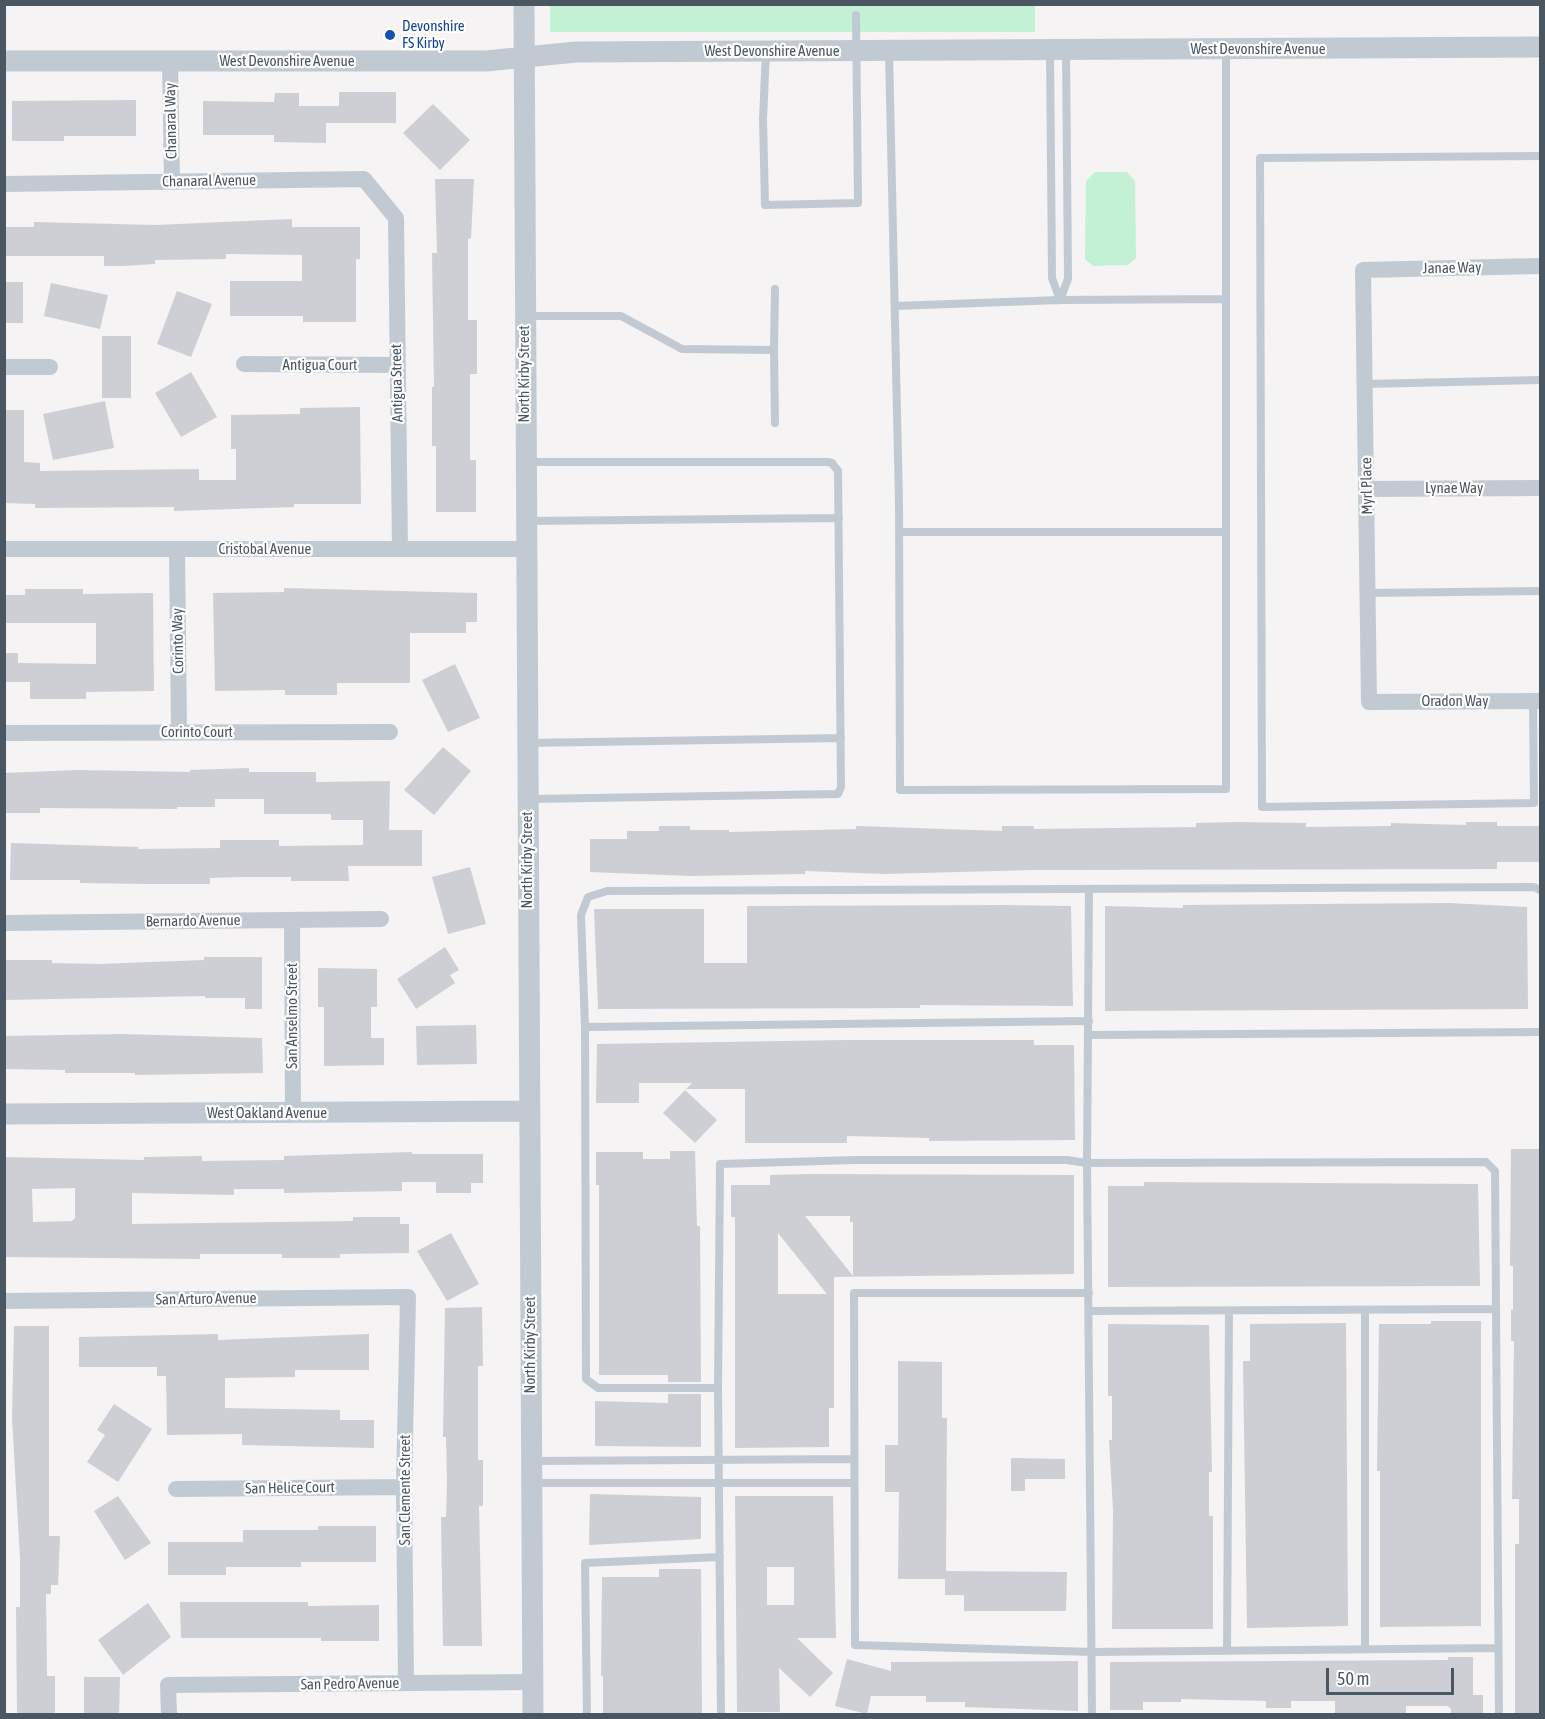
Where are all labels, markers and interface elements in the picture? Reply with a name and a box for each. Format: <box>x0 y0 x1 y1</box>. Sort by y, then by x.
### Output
place label: Devonshire FS Kirby <box>402 17 465 52</box>
marker: Devonshire FS Kirby <box>383 28 397 42</box>
street label: West Devonshire Avenue <box>1190 40 1326 58</box>
street label: West Devonshire Avenue <box>704 42 840 60</box>
street label: West Devonshire Avenue <box>219 52 355 70</box>
street label: Chanaral Way <box>161 83 181 159</box>
street label: Chanaral Avenue <box>162 171 256 191</box>
street label: Janae Way <box>1423 258 1481 278</box>
street label: North Kirby Street <box>515 325 533 423</box>
street label: Antigua Street <box>387 344 407 422</box>
street label: Antigua Court <box>283 356 357 374</box>
street label: Myrl Place <box>1358 457 1376 515</box>
street label: Lynae Way <box>1425 479 1483 497</box>
street label: Cristobal Avenue <box>219 540 311 558</box>
street label: Corinto Way <box>168 608 188 674</box>
street label: Oradon Way <box>1422 692 1488 710</box>
street label: Corinto Court <box>161 723 233 741</box>
street label: North Kirby Street <box>518 811 536 909</box>
street label: Bernardo Avenue <box>145 911 241 931</box>
street label: San Anselmo Street <box>283 963 301 1069</box>
street label: West Oakland Avenue <box>207 1104 327 1122</box>
street label: San Arturo Avenue <box>155 1289 257 1309</box>
street label: North Kirby Street <box>521 1296 539 1394</box>
street label: San Clemente Street <box>396 1435 414 1545</box>
street label: San Helice Court <box>245 1478 335 1498</box>
scale bar <box>1329 1656 1456 1694</box>
text: 50 m <box>1337 1668 1369 1689</box>
street label: San Pedro Avenue <box>301 1674 399 1694</box>

